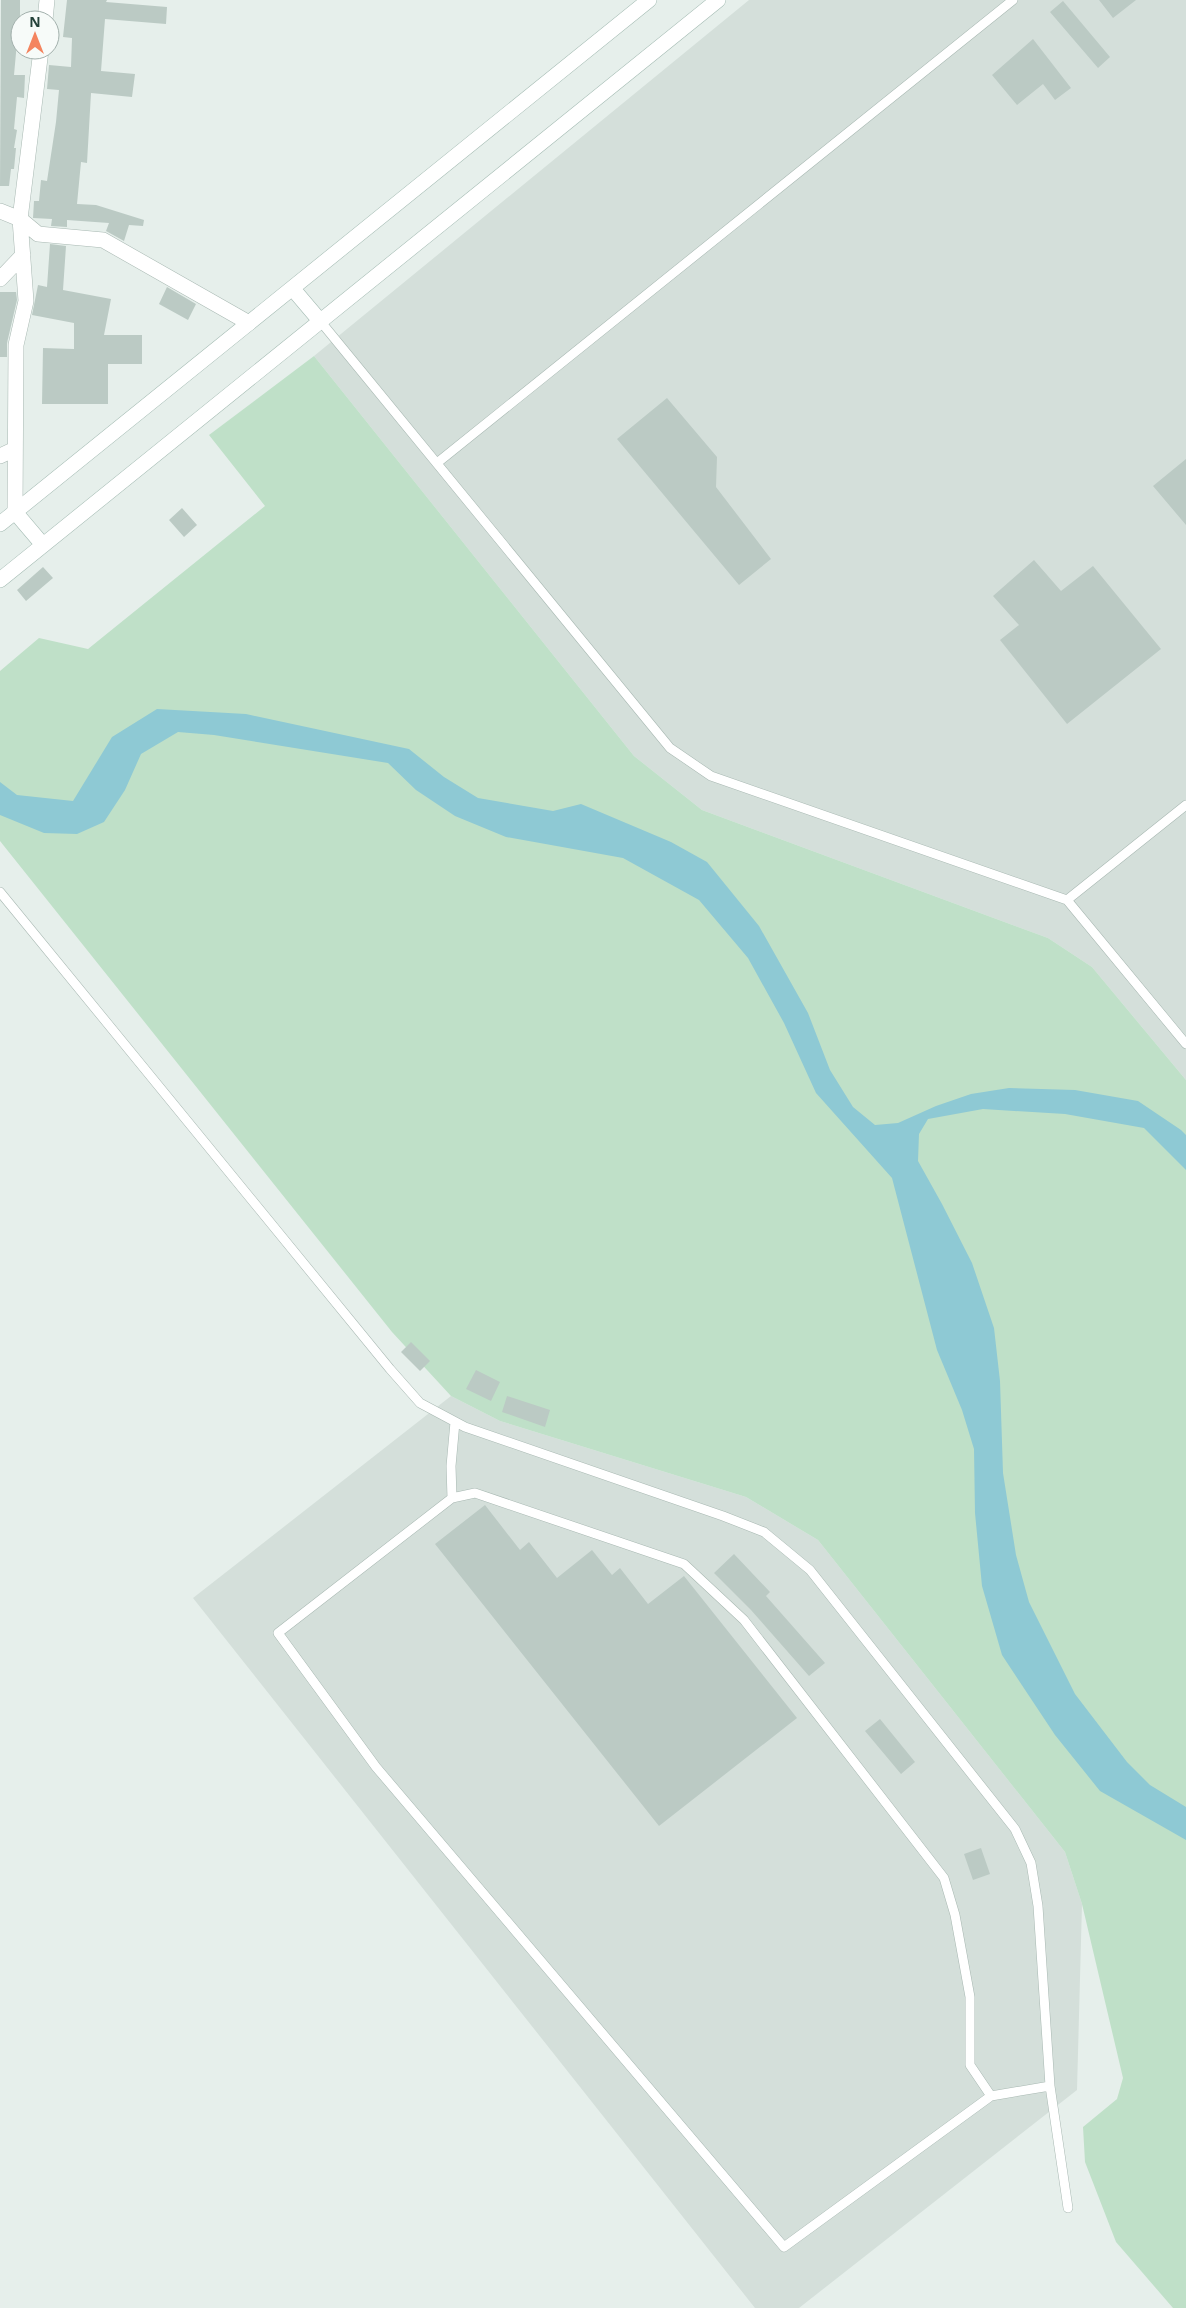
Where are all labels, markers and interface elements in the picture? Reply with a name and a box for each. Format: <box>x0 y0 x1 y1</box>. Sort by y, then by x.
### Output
north arrow <box>10 10 60 60</box>
text: N <box>29 12 41 31</box>

